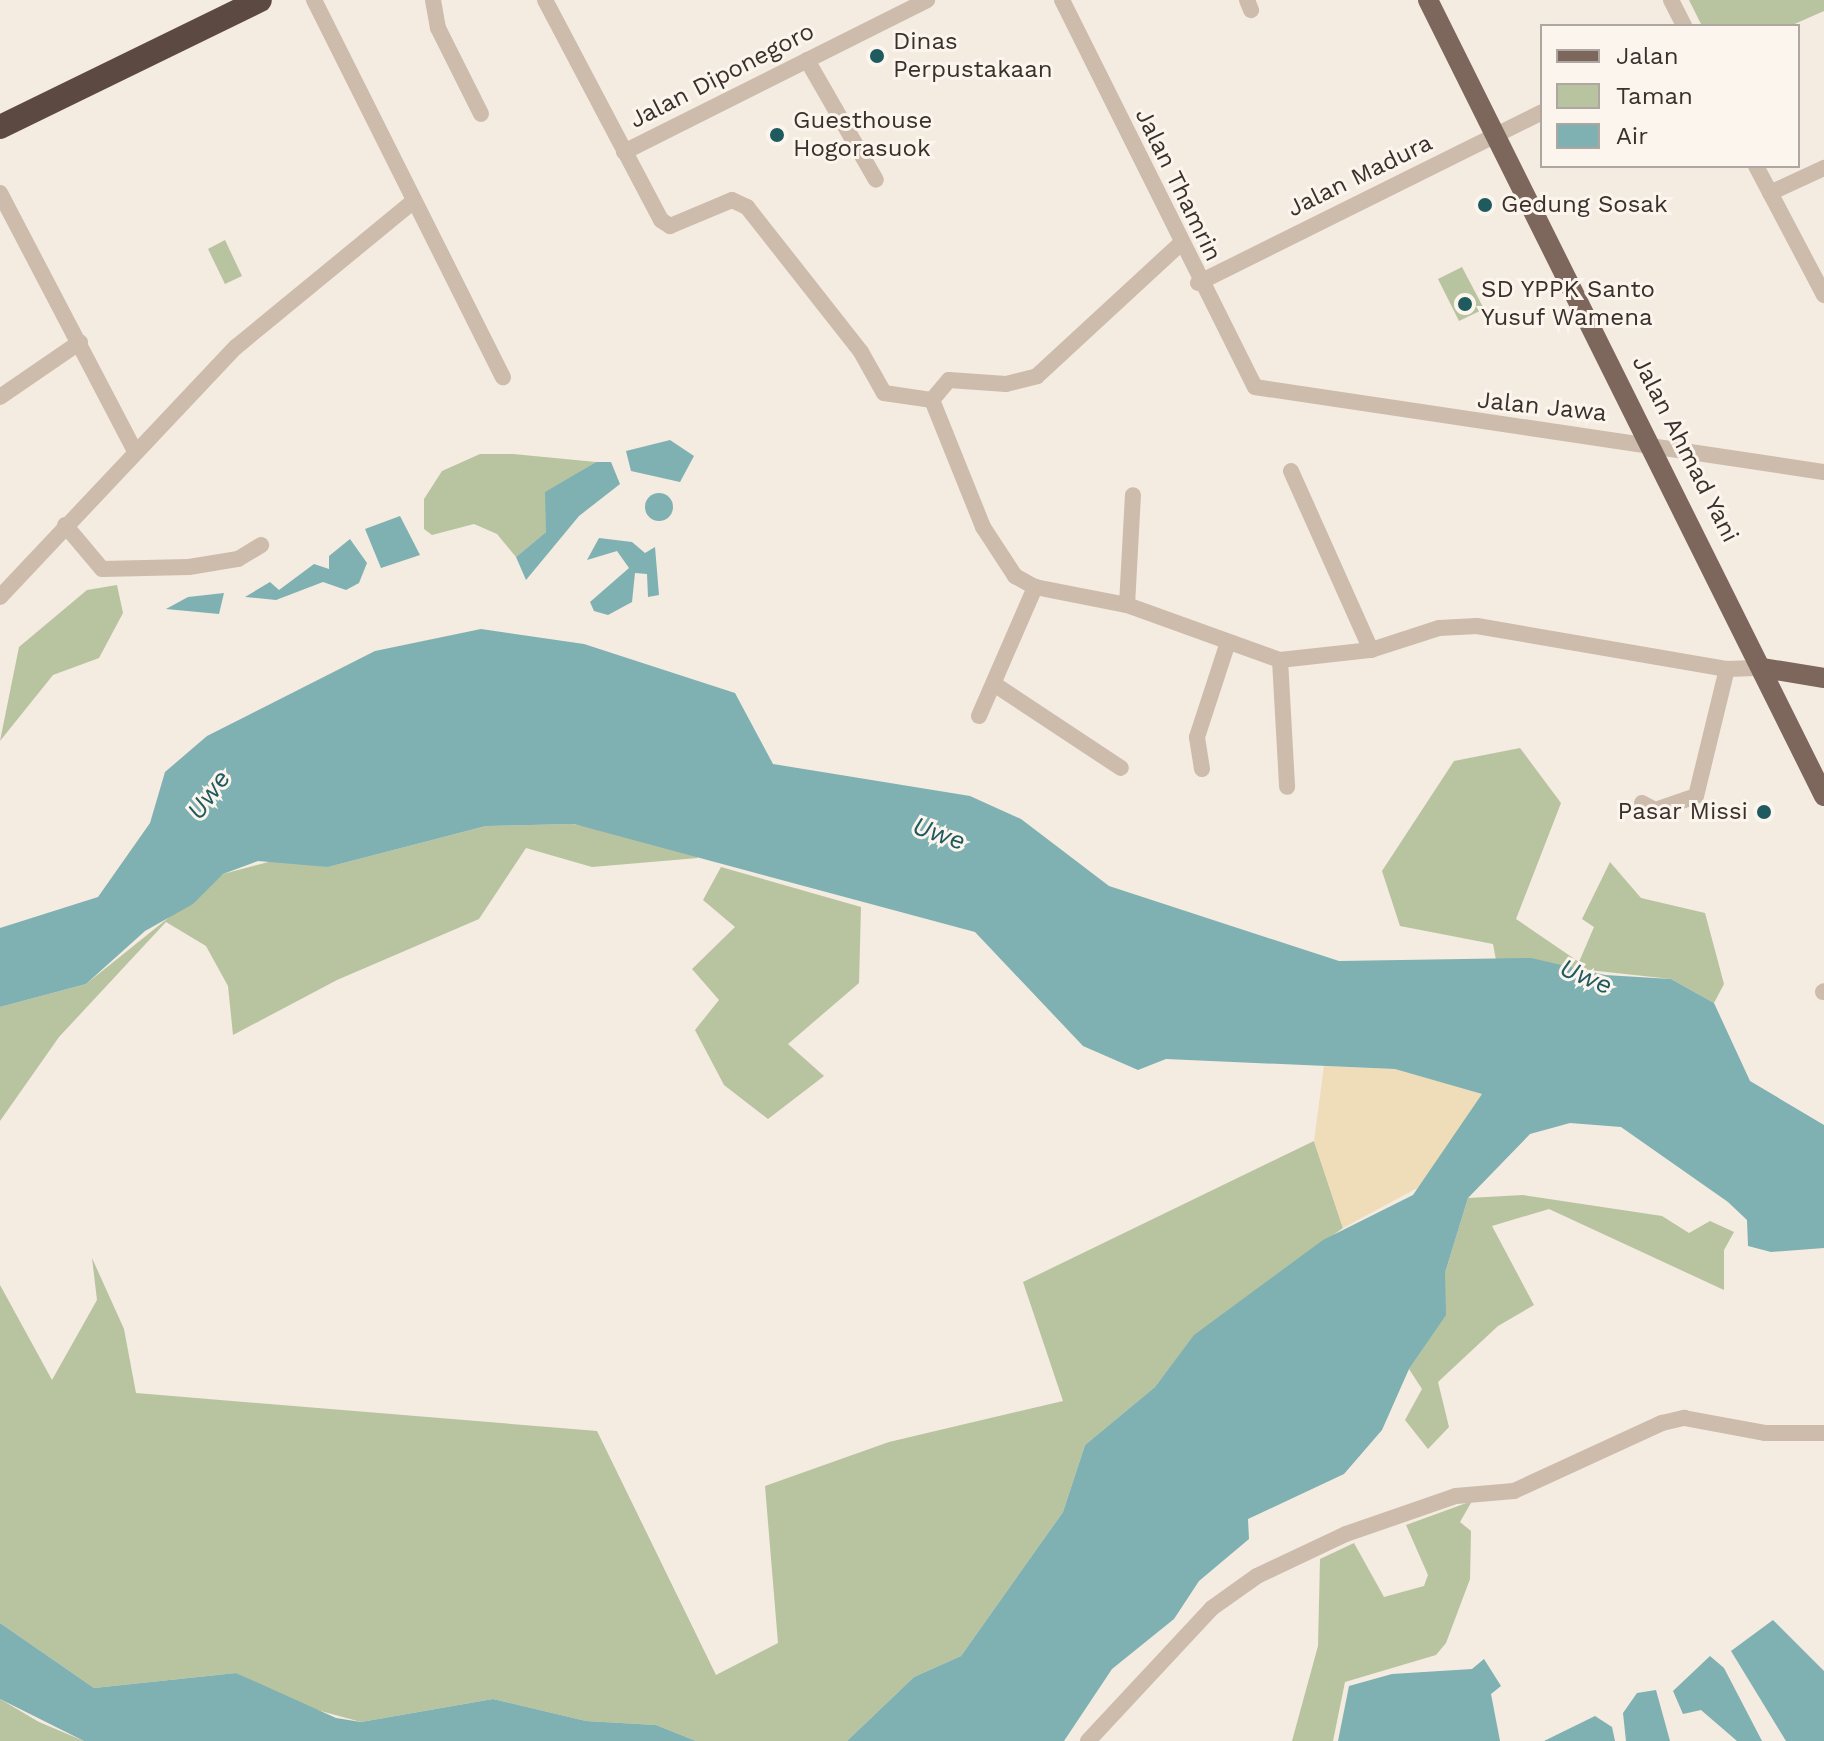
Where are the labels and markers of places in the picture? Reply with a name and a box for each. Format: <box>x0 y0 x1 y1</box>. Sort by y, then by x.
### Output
place label: Dinas Perpustakaan <box>893 28 1053 84</box>
marker: Dinas Perpustakaan <box>868 47 886 65</box>
place label: Guesthouse Hogorasuok <box>793 107 932 163</box>
marker: Guesthouse Hogorasuok <box>768 126 786 144</box>
place label: Gedung Sosak <box>1501 191 1668 219</box>
marker: Gedung Sosak <box>1476 196 1494 214</box>
place label: SD YPPK Santo Yusuf Wamena <box>1481 276 1656 332</box>
marker: SD YPPK Santo Yusuf Wamena <box>1456 295 1474 313</box>
place label: Pasar Missi <box>1617 798 1748 826</box>
marker: Pasar Missi <box>1755 803 1773 821</box>

